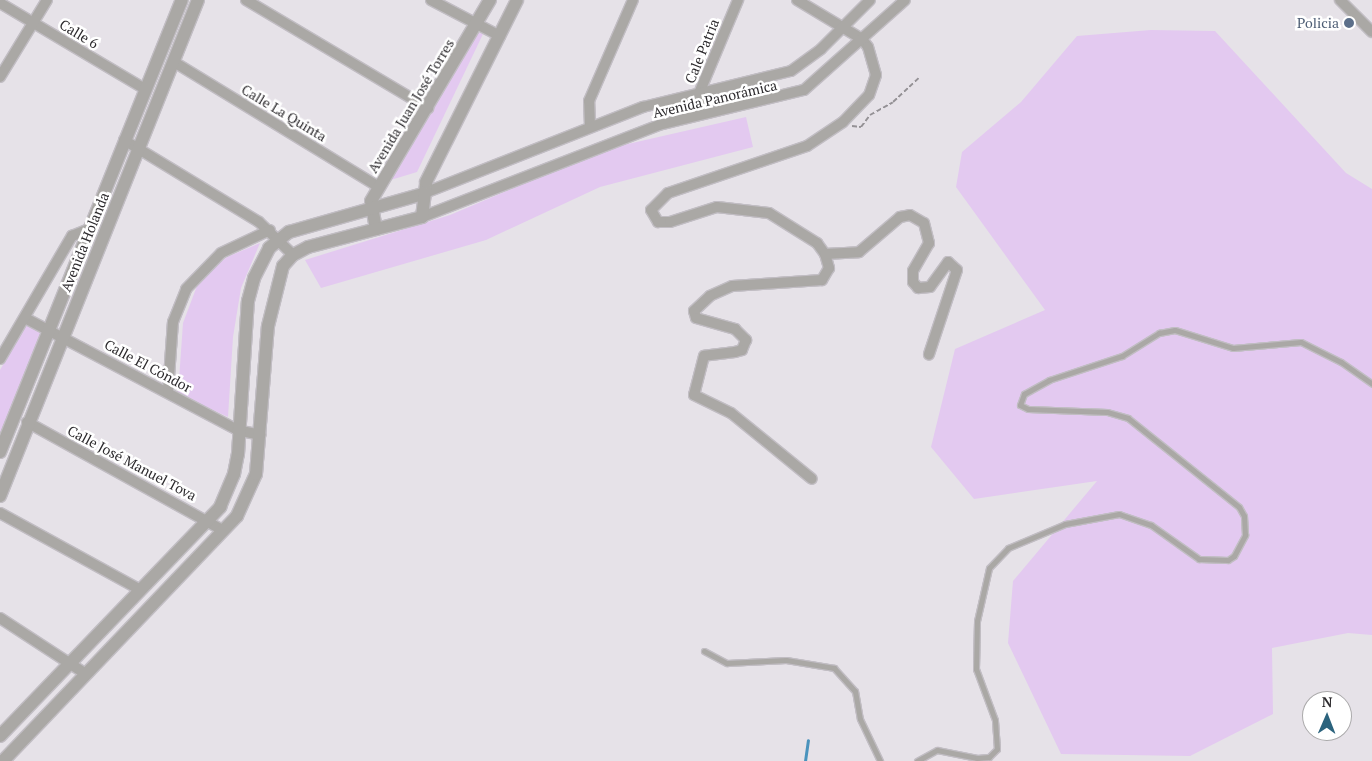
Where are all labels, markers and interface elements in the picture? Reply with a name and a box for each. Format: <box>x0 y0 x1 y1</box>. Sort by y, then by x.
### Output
place label: Policia <box>1297 15 1339 31</box>
street label: Calle 6 <box>56 16 102 52</box>
street label: Cale Patria <box>681 16 723 86</box>
marker: Policia <box>1343 17 1355 29</box>
street label: Avenida Juan José Torres <box>364 36 458 176</box>
street label: Avenida Panorámica <box>651 77 779 121</box>
street label: Calle La Quinta <box>238 81 330 145</box>
street label: Avenida Holanda <box>57 190 113 294</box>
street label: Calle El Cóndor <box>102 336 194 396</box>
street label: Calle José Manuel Tova <box>65 422 199 504</box>
north arrow <box>1302 691 1352 741</box>
text: N <box>1322 692 1333 711</box>

